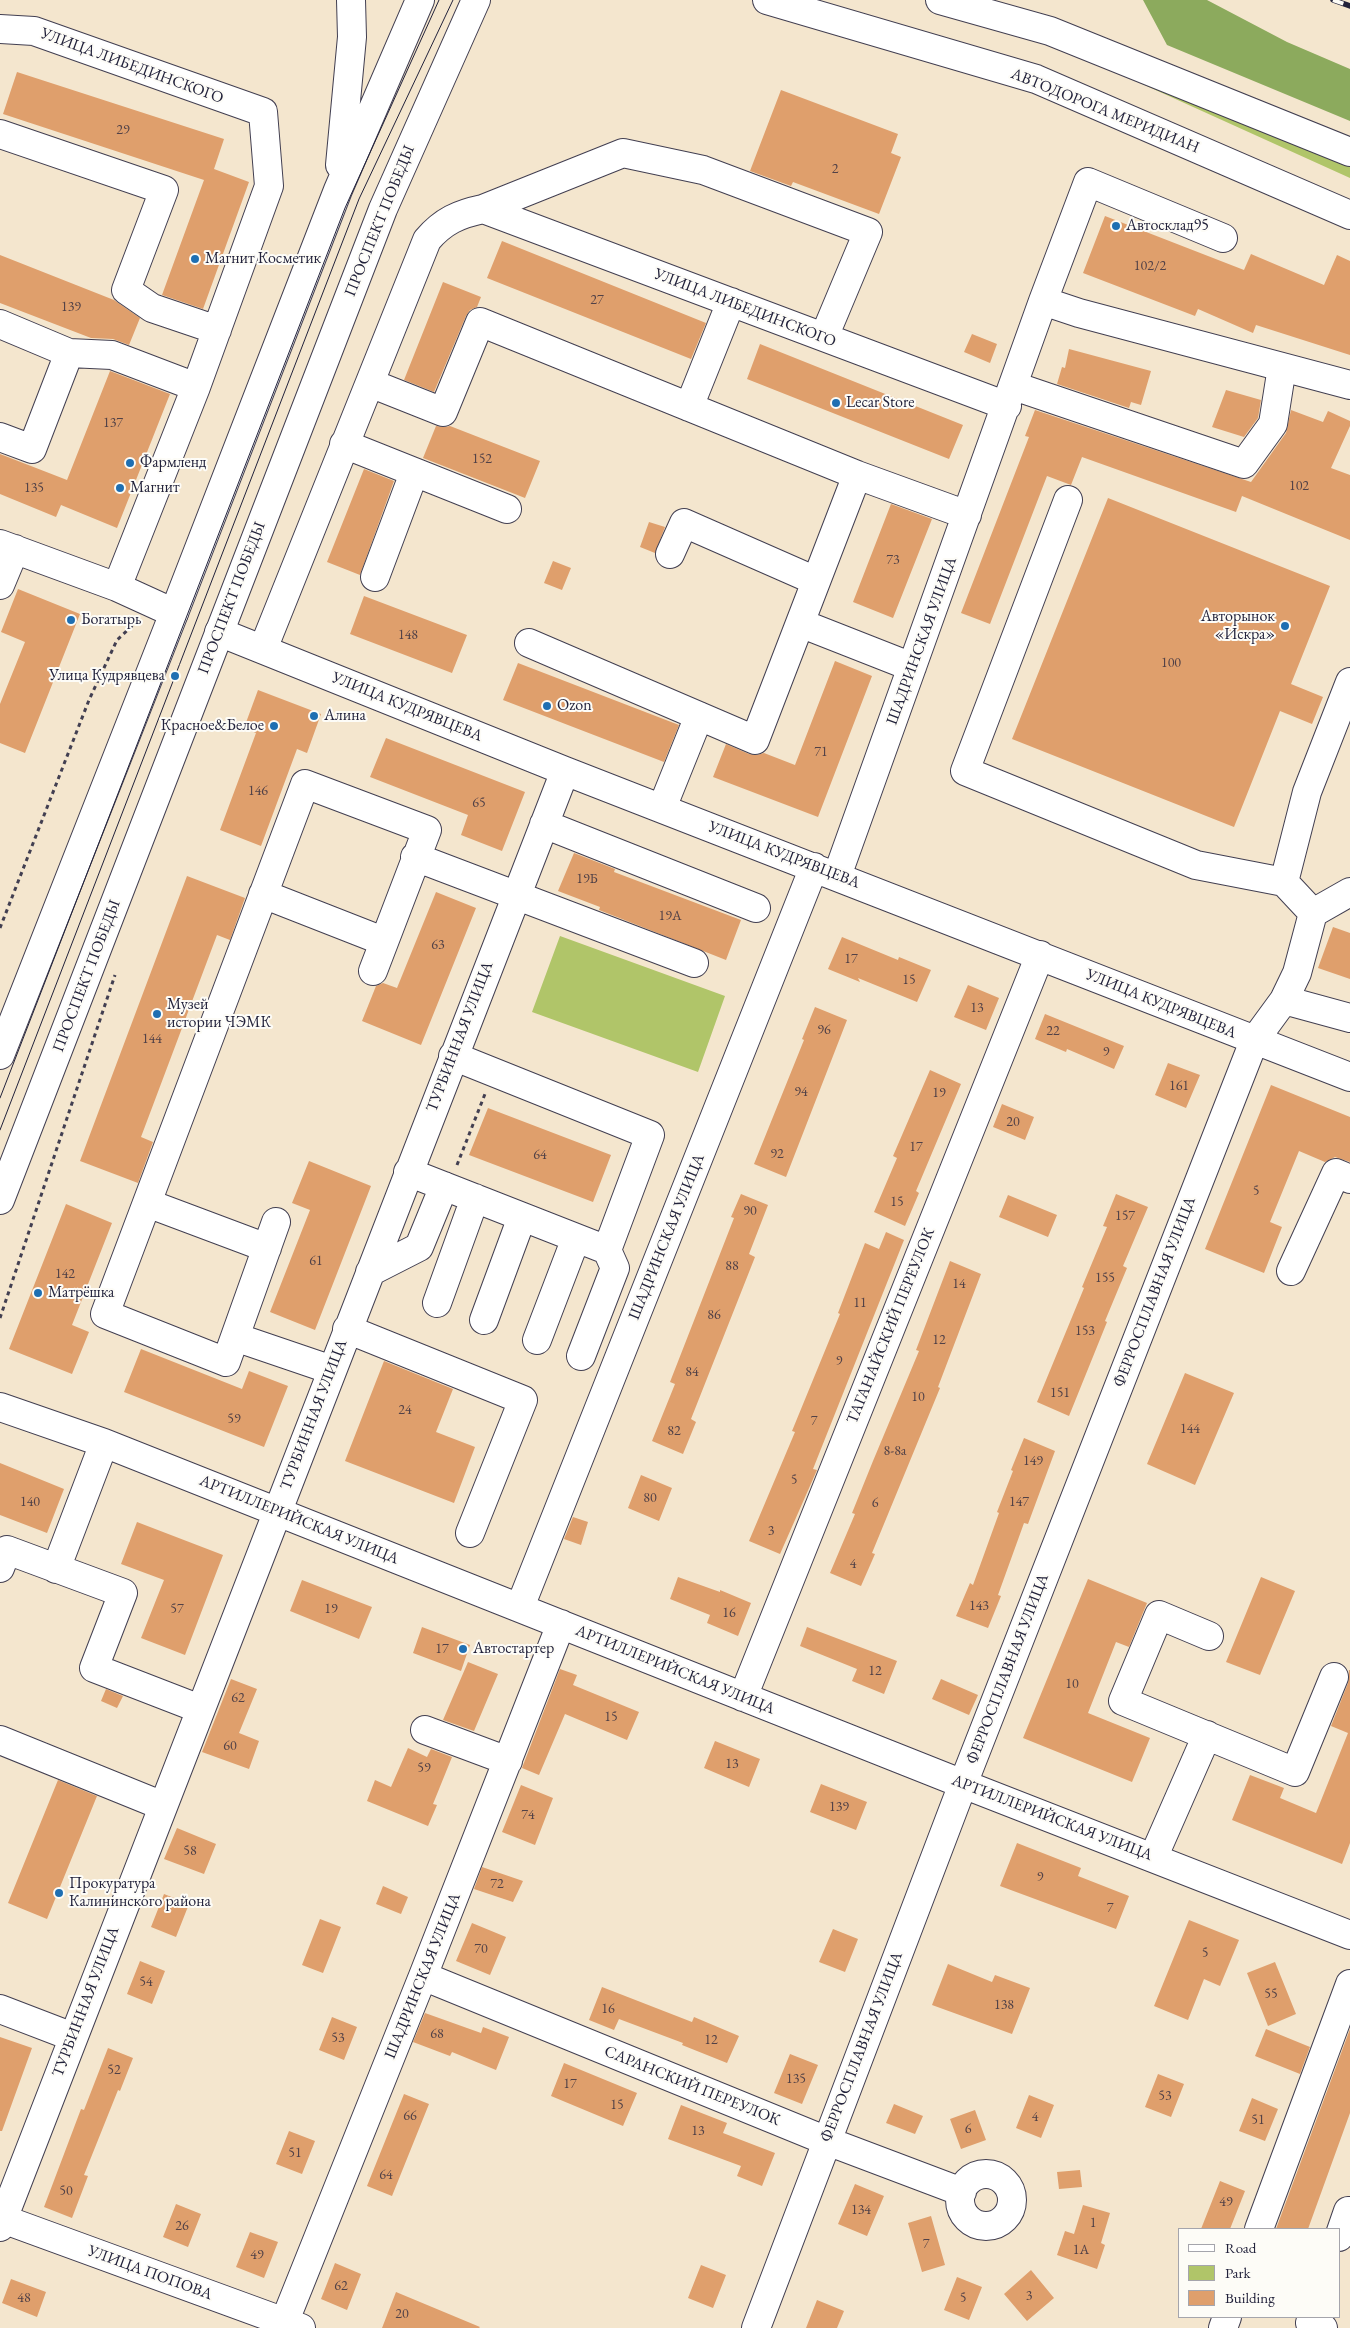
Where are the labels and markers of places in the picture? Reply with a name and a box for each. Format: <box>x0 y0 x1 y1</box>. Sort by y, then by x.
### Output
place label: Автосклад95 <box>1126 216 1209 236</box>
marker: Автосклад95 <box>1110 220 1122 232</box>
place label: Магнит Косметик <box>205 249 321 269</box>
marker: Магнит Косметик <box>189 253 201 265</box>
place label: Lecar Store <box>846 393 915 413</box>
marker: Lecar Store <box>830 397 842 409</box>
place label: Фармленд <box>140 453 206 473</box>
marker: Фармленд <box>124 457 136 469</box>
place label: Магнит <box>130 478 179 498</box>
marker: Магнит <box>114 482 126 494</box>
place label: Авторынок «Искра» <box>1201 607 1275 645</box>
place label: Богатырь <box>81 610 141 630</box>
marker: Богатырь <box>65 614 77 626</box>
marker: Авторынок «Искра» <box>1279 620 1291 632</box>
place label: Улица Кудрявцева <box>49 666 165 686</box>
marker: Улица Кудрявцева <box>169 670 181 682</box>
place label: Ozon <box>557 696 592 716</box>
marker: Ozon <box>541 700 553 712</box>
place label: Алина <box>324 706 366 726</box>
marker: Алина <box>308 710 320 722</box>
place label: Красное&Белое <box>161 716 264 736</box>
marker: Красное&Белое <box>268 720 280 732</box>
place label: Музей истории ЧЭМК <box>167 995 271 1033</box>
marker: Музей истории ЧЭМК <box>151 1008 163 1020</box>
place label: Матрёшка <box>48 1283 114 1303</box>
marker: Матрёшка <box>32 1287 44 1299</box>
place label: Автостартер <box>473 1639 554 1659</box>
marker: Автостартер <box>457 1643 469 1655</box>
place label: Прокуратура Калининского района <box>69 1874 211 1912</box>
marker: Прокуратура Калининского района <box>53 1887 65 1899</box>

